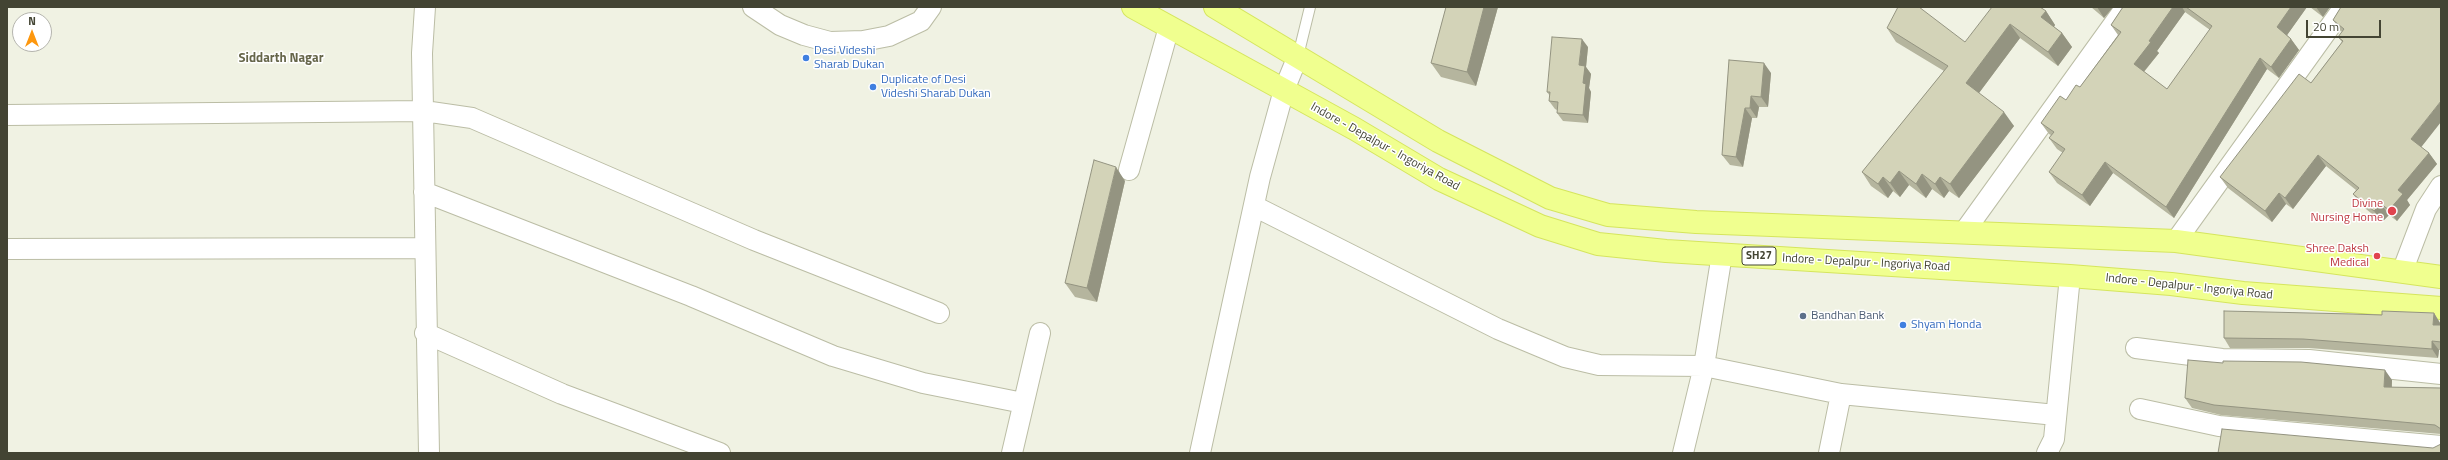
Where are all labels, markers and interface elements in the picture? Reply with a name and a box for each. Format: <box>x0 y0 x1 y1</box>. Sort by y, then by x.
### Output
north arrow <box>12 12 52 52</box>
scale bar <box>2308 12 2383 38</box>
text: N <box>28 13 36 29</box>
text: 20 m <box>2313 17 2339 36</box>
place label: Desi Videshi Sharab Dukan <box>814 44 884 72</box>
district label: Siddarth Nagar <box>238 51 324 67</box>
marker: Desi Videshi Sharab Dukan <box>801 53 811 63</box>
place label: Duplicate of Desi Videshi Sharab Dukan <box>881 73 991 101</box>
marker: Duplicate of Desi Videshi Sharab Dukan <box>868 82 878 92</box>
street label: Indore - Depalpur - Ingoriya Road <box>1308 100 1462 194</box>
place label: Divine Nursing Home <box>2310 197 2383 225</box>
marker: Divine Nursing Home <box>2386 205 2398 217</box>
place label: Shree Daksh Medical <box>2306 242 2369 270</box>
road number: SH27 <box>1742 247 1776 265</box>
street label: Indore - Depalpur - Ingoriya Road <box>1782 251 1950 275</box>
marker: Shree Daksh Medical <box>2372 251 2382 261</box>
street label: Indore - Depalpur - Ingoriya Road <box>2105 271 2273 303</box>
place label: Bandhan Bank <box>1811 309 1884 323</box>
marker: Bandhan Bank <box>1798 311 1808 321</box>
place label: Shyam Honda <box>1911 318 1981 332</box>
marker: Shyam Honda <box>1898 320 1908 330</box>

